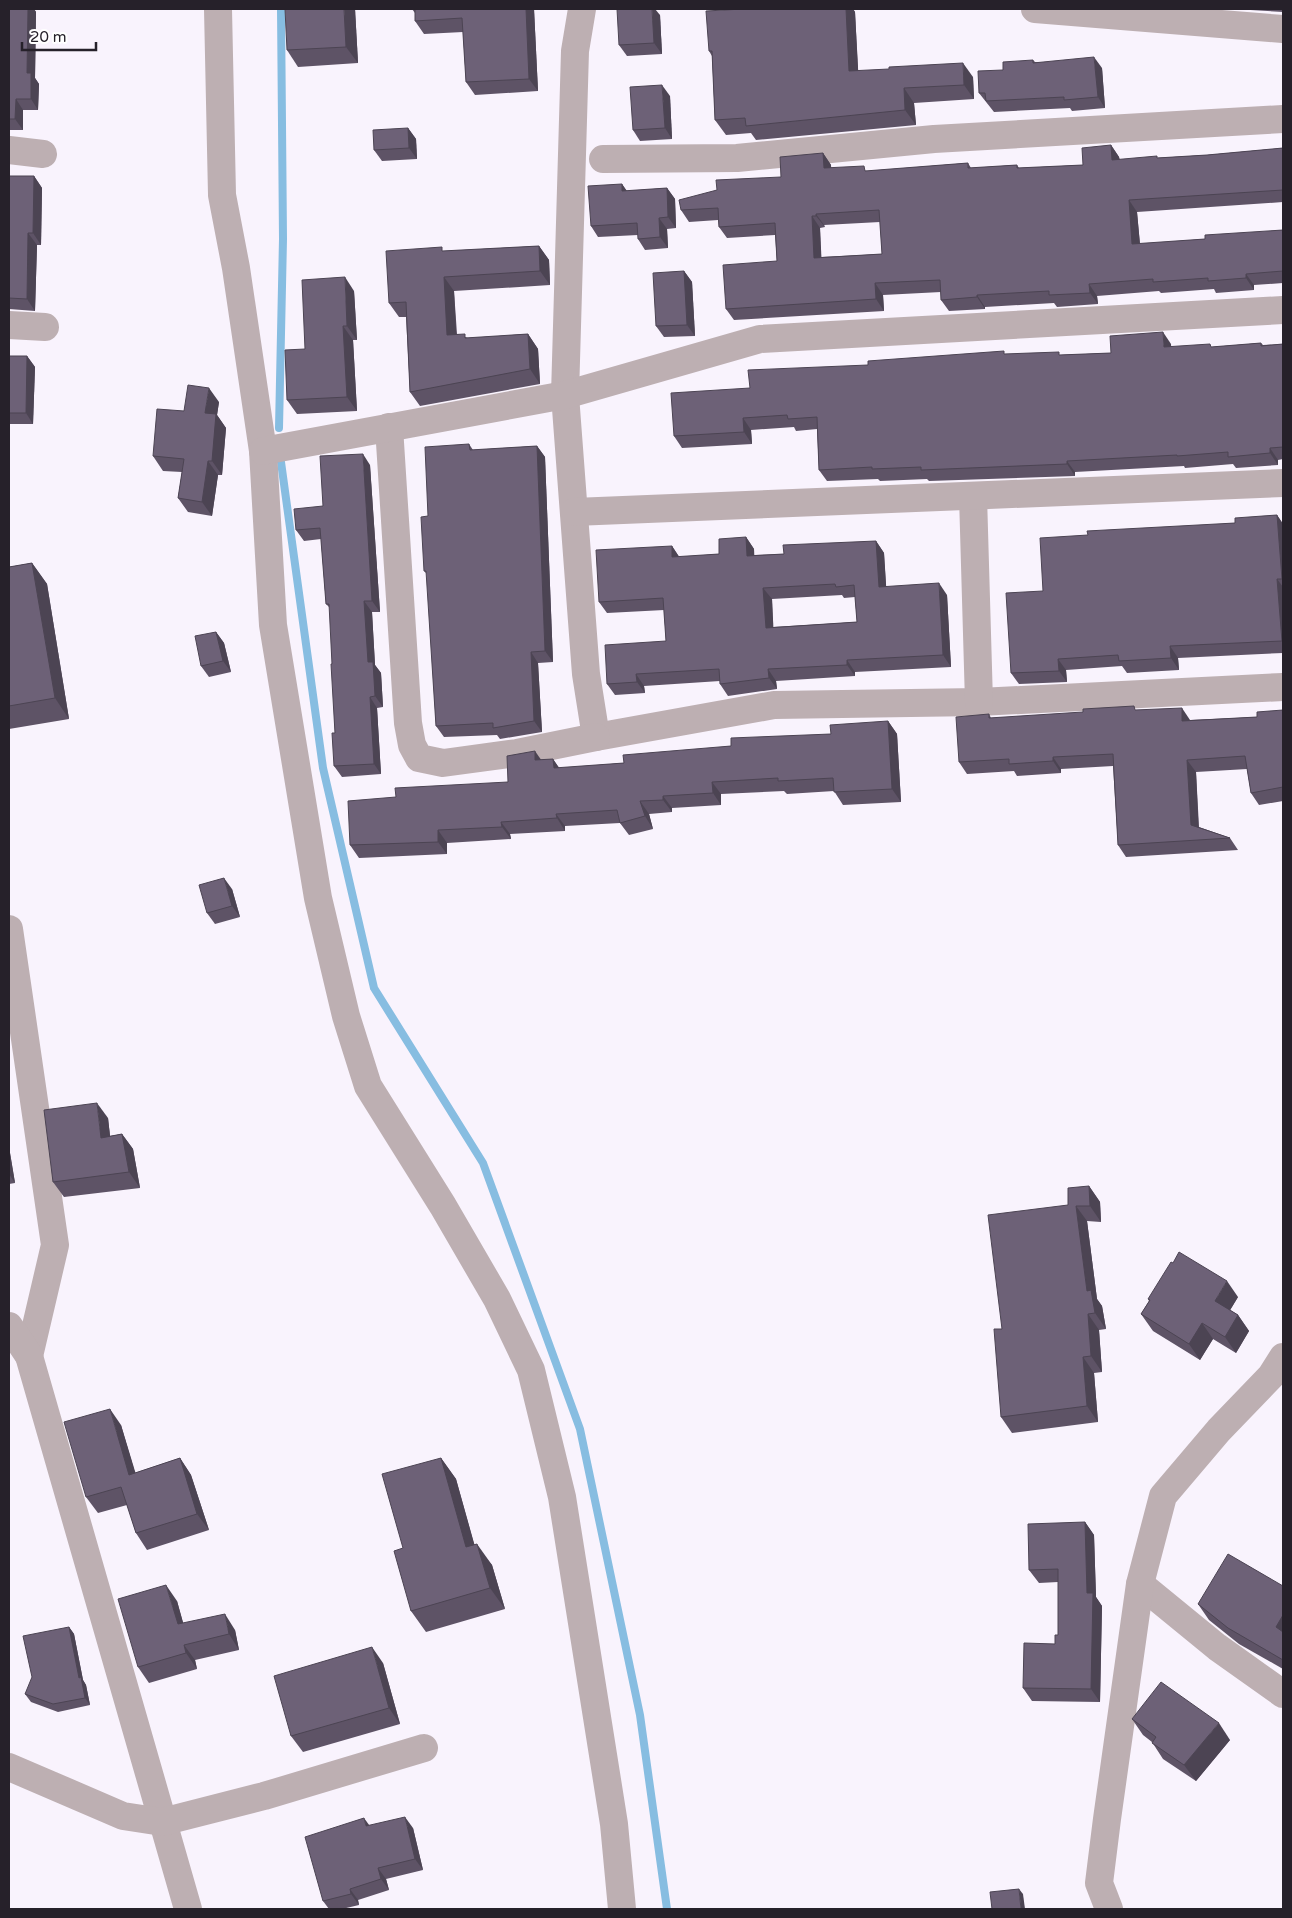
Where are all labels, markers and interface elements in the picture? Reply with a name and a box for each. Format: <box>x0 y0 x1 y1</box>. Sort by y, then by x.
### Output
scale bar <box>22 20 96 52</box>
text: 20 m <box>30 28 67 46</box>

